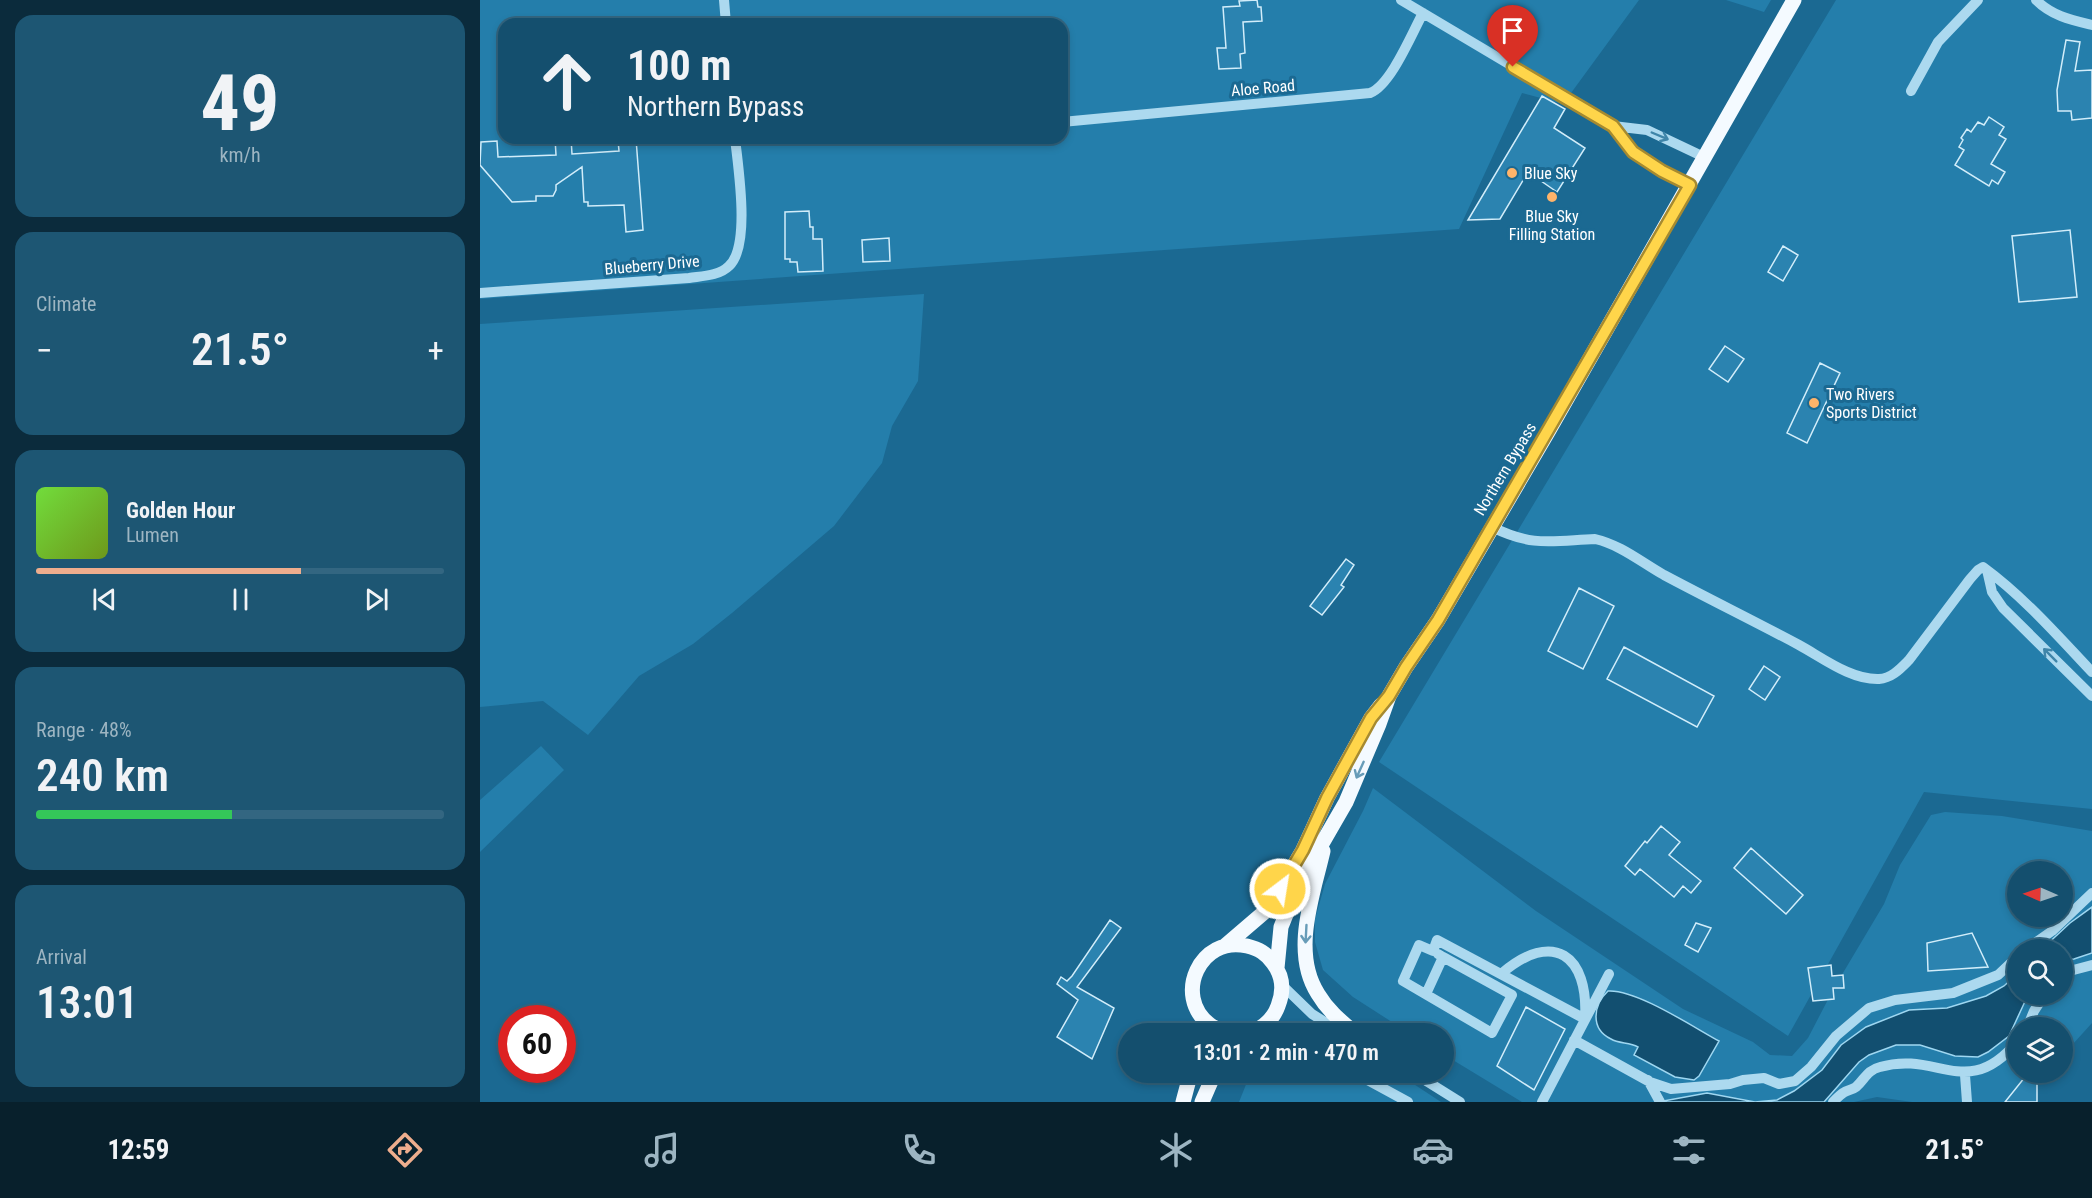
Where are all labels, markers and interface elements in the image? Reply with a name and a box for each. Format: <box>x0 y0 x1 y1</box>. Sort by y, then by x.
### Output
pin <box>1487 5 1538 67</box>
icon: arrive <box>1496 14 1529 47</box>
text: 100 m <box>627 41 732 90</box>
icon: ahead <box>528 42 606 120</box>
text: 49 <box>201 58 279 149</box>
street label: Aloe Road <box>1230 76 1296 100</box>
text: Northern Bypass <box>627 91 804 123</box>
one-way arrow <box>1651 130 1669 142</box>
text: km/h <box>219 143 261 167</box>
place label: Blue Sky <box>1524 164 1578 183</box>
marker: Blue Sky <box>1505 166 1519 180</box>
marker: Blue Sky Filling Station <box>1545 190 1559 204</box>
place label: Blue Sky Filling Station <box>1509 207 1595 244</box>
street label: Blueberry Drive <box>604 251 700 279</box>
text: Climate <box>36 292 96 316</box>
text: 21.5° <box>191 323 289 376</box>
text: − <box>36 331 53 370</box>
text: + <box>428 331 444 370</box>
place label: Two Rivers Sports District <box>1826 385 1917 422</box>
marker: Two Rivers Sports District <box>1807 396 1821 410</box>
street label: Northern Bypass <box>1470 419 1540 519</box>
text: Golden Hour <box>126 498 235 523</box>
text: Lumen <box>126 523 179 547</box>
icon: previous <box>88 583 121 616</box>
icon: pause <box>224 583 257 616</box>
icon: next <box>360 583 393 616</box>
one-way arrow <box>2043 648 2058 663</box>
text: Range · 48% <box>36 718 132 742</box>
text: 240 km <box>36 749 169 802</box>
one-way arrow <box>1354 760 1365 779</box>
position arrow <box>1248 857 1312 921</box>
north arrow <box>2007 861 2073 927</box>
map controls <box>2007 861 2073 1083</box>
one-way arrow <box>1301 924 1312 944</box>
button: search <box>2007 939 2073 1005</box>
text: Arrival <box>36 945 87 969</box>
text: 13:01 <box>36 976 138 1029</box>
speed limit sign: 60 <box>498 1005 576 1083</box>
button: layers <box>2007 1017 2073 1083</box>
text: 13:01 · 2 min · 470 m <box>1193 1040 1379 1065</box>
icon: directions <box>384 1129 426 1171</box>
icon: music <box>641 1129 683 1171</box>
icon: phone <box>898 1129 940 1171</box>
icon: climate <box>1155 1129 1197 1171</box>
icon: car <box>1412 1129 1454 1171</box>
icon: filters <box>1668 1129 1710 1171</box>
text: 12:59 <box>107 1134 169 1166</box>
text: 21.5° <box>1925 1134 1985 1166</box>

